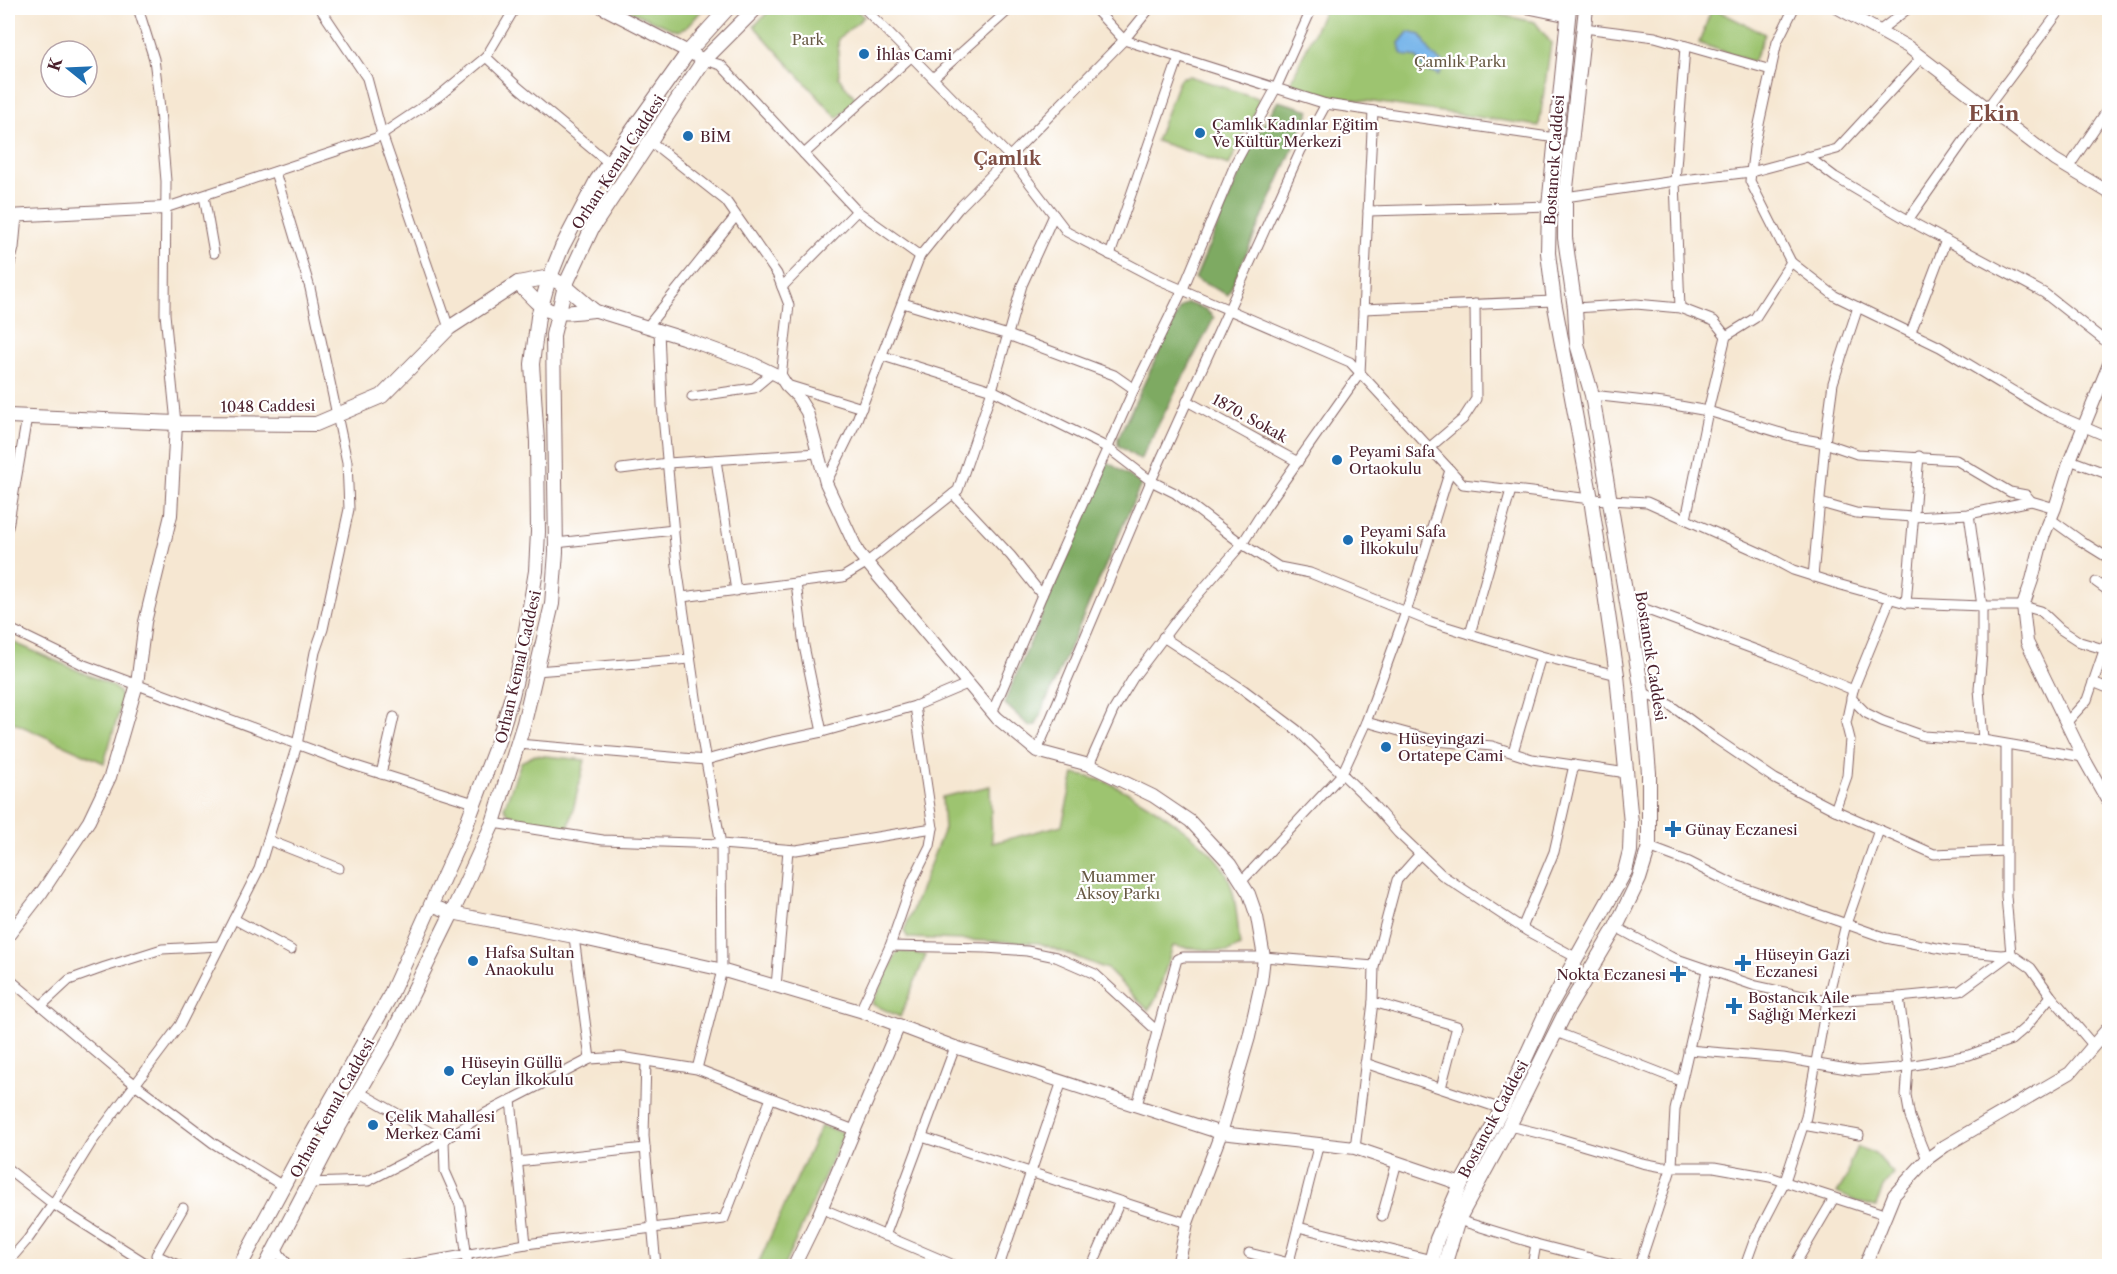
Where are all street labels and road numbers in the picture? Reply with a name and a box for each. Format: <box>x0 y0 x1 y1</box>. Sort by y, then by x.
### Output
street label: Orhan Kemal Caddesi <box>567 91 669 233</box>
street label: Bostancık Caddesi <box>1540 94 1568 226</box>
street label: 1870. Sokak <box>1209 390 1292 447</box>
street label: 1048 Caddesi <box>221 396 316 416</box>
street label: Orhan Kemal Caddesi <box>491 588 545 745</box>
street label: Bostancık Caddesi <box>1631 590 1671 722</box>
street label: Orhan Kemal Caddesi <box>286 1034 379 1181</box>
street label: Bostancık Caddesi <box>1454 1056 1532 1181</box>

